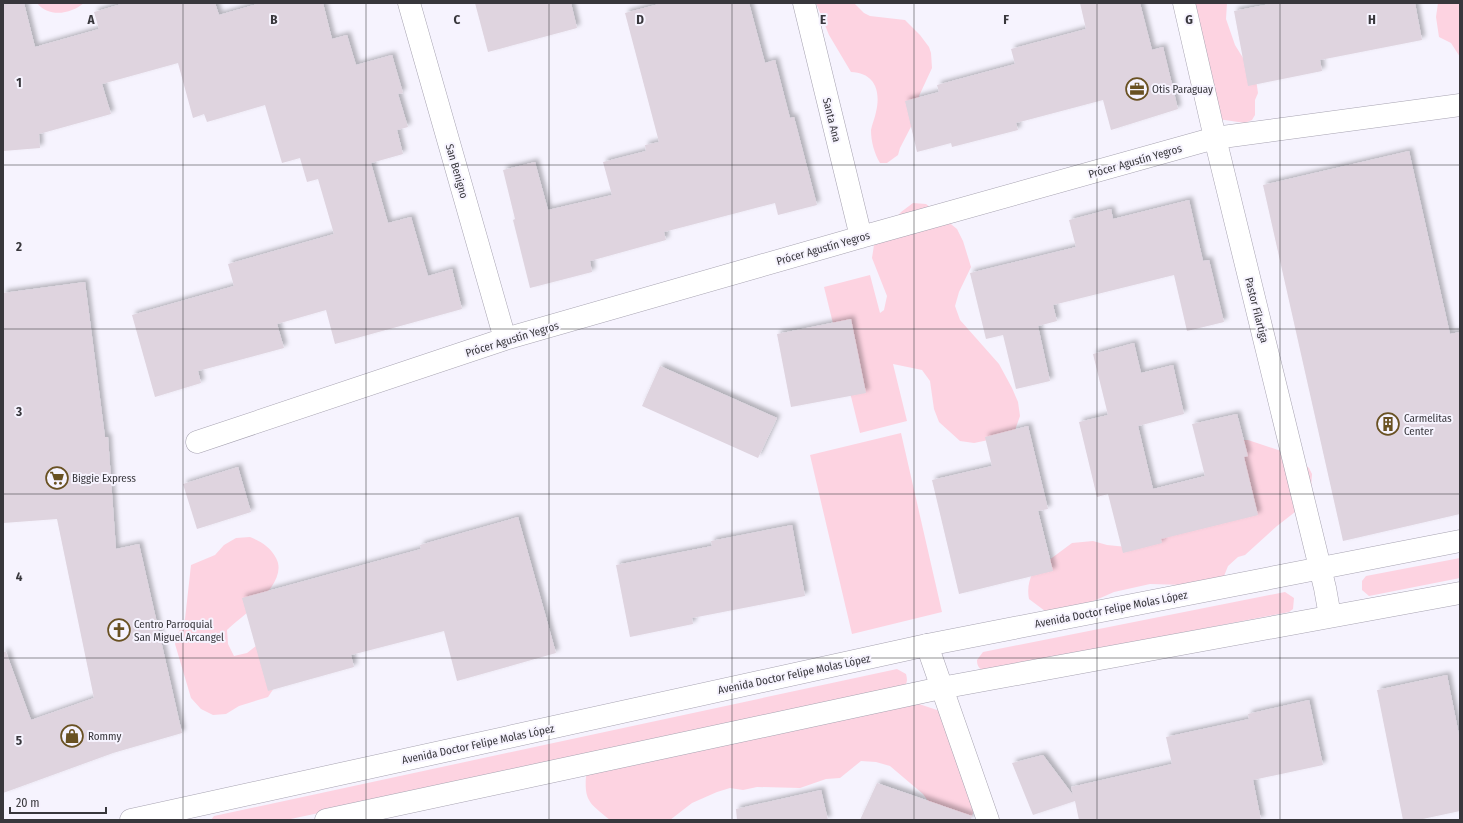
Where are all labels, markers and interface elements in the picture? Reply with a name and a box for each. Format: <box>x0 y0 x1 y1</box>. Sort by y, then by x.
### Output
text: A <box>86 12 95 27</box>
text: B <box>270 12 278 27</box>
text: C <box>454 12 461 27</box>
text: D <box>636 12 644 27</box>
text: E <box>820 12 826 27</box>
text: F <box>1003 12 1009 27</box>
text: G <box>1185 12 1193 27</box>
text: H <box>1368 12 1376 27</box>
text: 1 <box>16 75 22 90</box>
office icon: Otis Paraguay <box>1124 76 1150 102</box>
place label: Otis Paraguay <box>1152 83 1213 96</box>
street label: Santa Ana <box>820 97 843 144</box>
street label: San Benigno <box>443 142 471 200</box>
street label: Prócer Agustín Yegros <box>1087 142 1184 181</box>
street label: Prócer Agustín Yegros <box>775 229 872 268</box>
text: 2 <box>15 239 22 254</box>
street label: Pastor Filartiga <box>1242 276 1271 344</box>
street label: Prócer Agustín Yegros <box>464 319 561 360</box>
text: 3 <box>15 404 22 419</box>
building icon: Carmelitas Center <box>1375 411 1401 437</box>
place label: Carmelitas Center <box>1404 412 1452 438</box>
supermarket icon: Biggie Express <box>44 465 70 491</box>
place label: Biggie Express <box>72 472 136 485</box>
text: 4 <box>16 569 23 584</box>
street label: Avenida Doctor Felipe Molas López <box>1034 588 1189 631</box>
church icon: Centro Parroquial San Miguel Arcangel <box>106 617 132 643</box>
place label: Centro Parroquial San Miguel Arcangel <box>134 618 224 644</box>
street label: Avenida Doctor Felipe Molas López <box>717 652 872 697</box>
street label: Avenida Doctor Felipe Molas López <box>401 722 556 767</box>
shop icon: Rommy <box>59 723 85 749</box>
place label: Rommy <box>88 730 121 743</box>
text: 5 <box>16 733 22 748</box>
scale bar <box>10 789 106 815</box>
text: 20 m <box>16 796 40 810</box>

